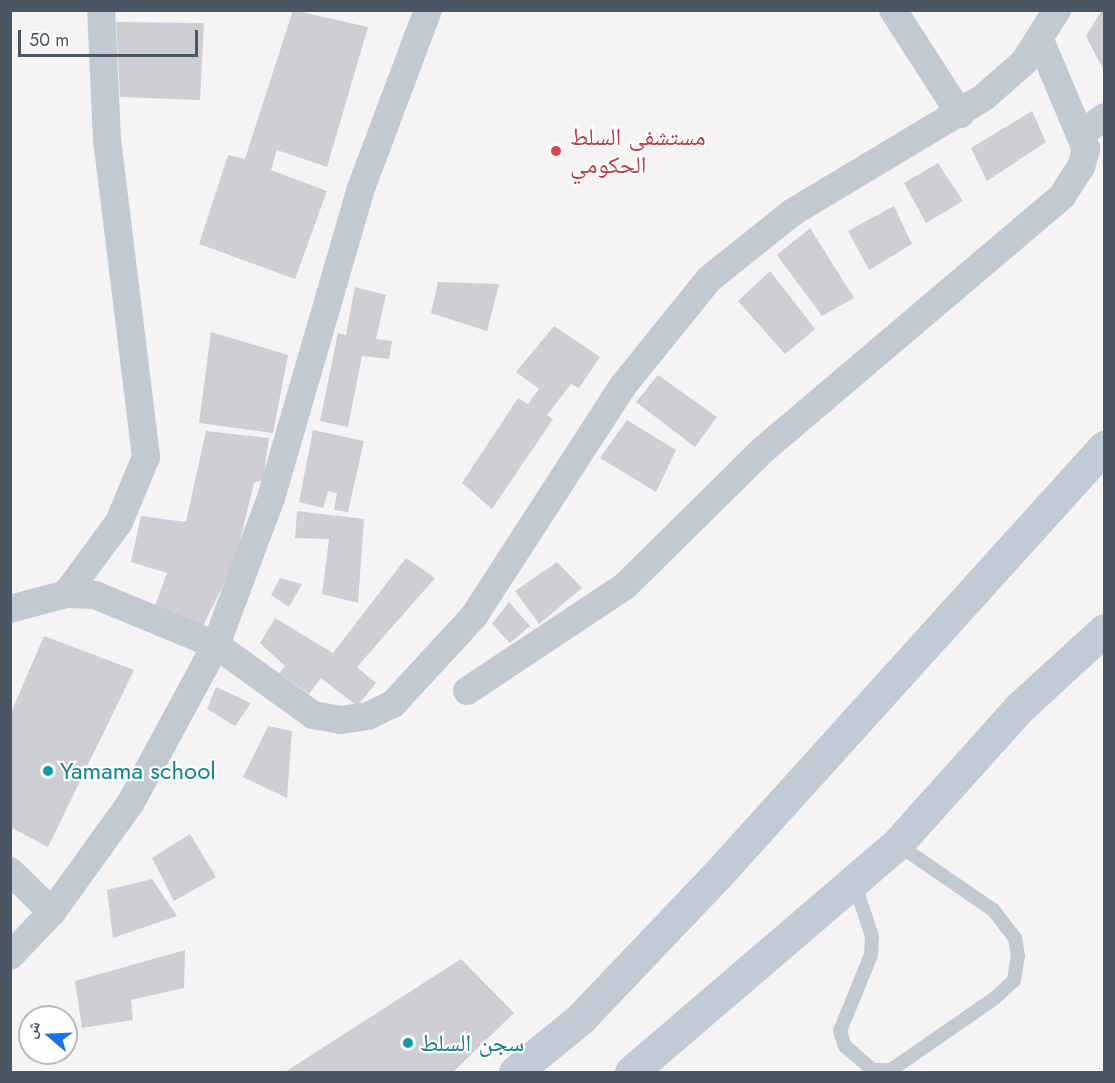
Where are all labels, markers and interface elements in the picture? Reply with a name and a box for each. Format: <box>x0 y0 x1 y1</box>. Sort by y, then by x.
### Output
scale bar <box>21 18 201 56</box>
text: 50 m <box>29 27 69 53</box>
place label: مستشفى السلط الحكومي <box>570 123 706 179</box>
marker: مستشفى السلط الحكومي <box>547 142 565 160</box>
place label: Yamama school <box>60 757 216 785</box>
marker: Yamama school <box>41 764 55 778</box>
north arrow <box>18 1005 78 1065</box>
text: ش <box>19 1018 46 1041</box>
place label: سجن السلط <box>420 1029 524 1057</box>
marker: سجن السلط <box>401 1036 415 1050</box>

